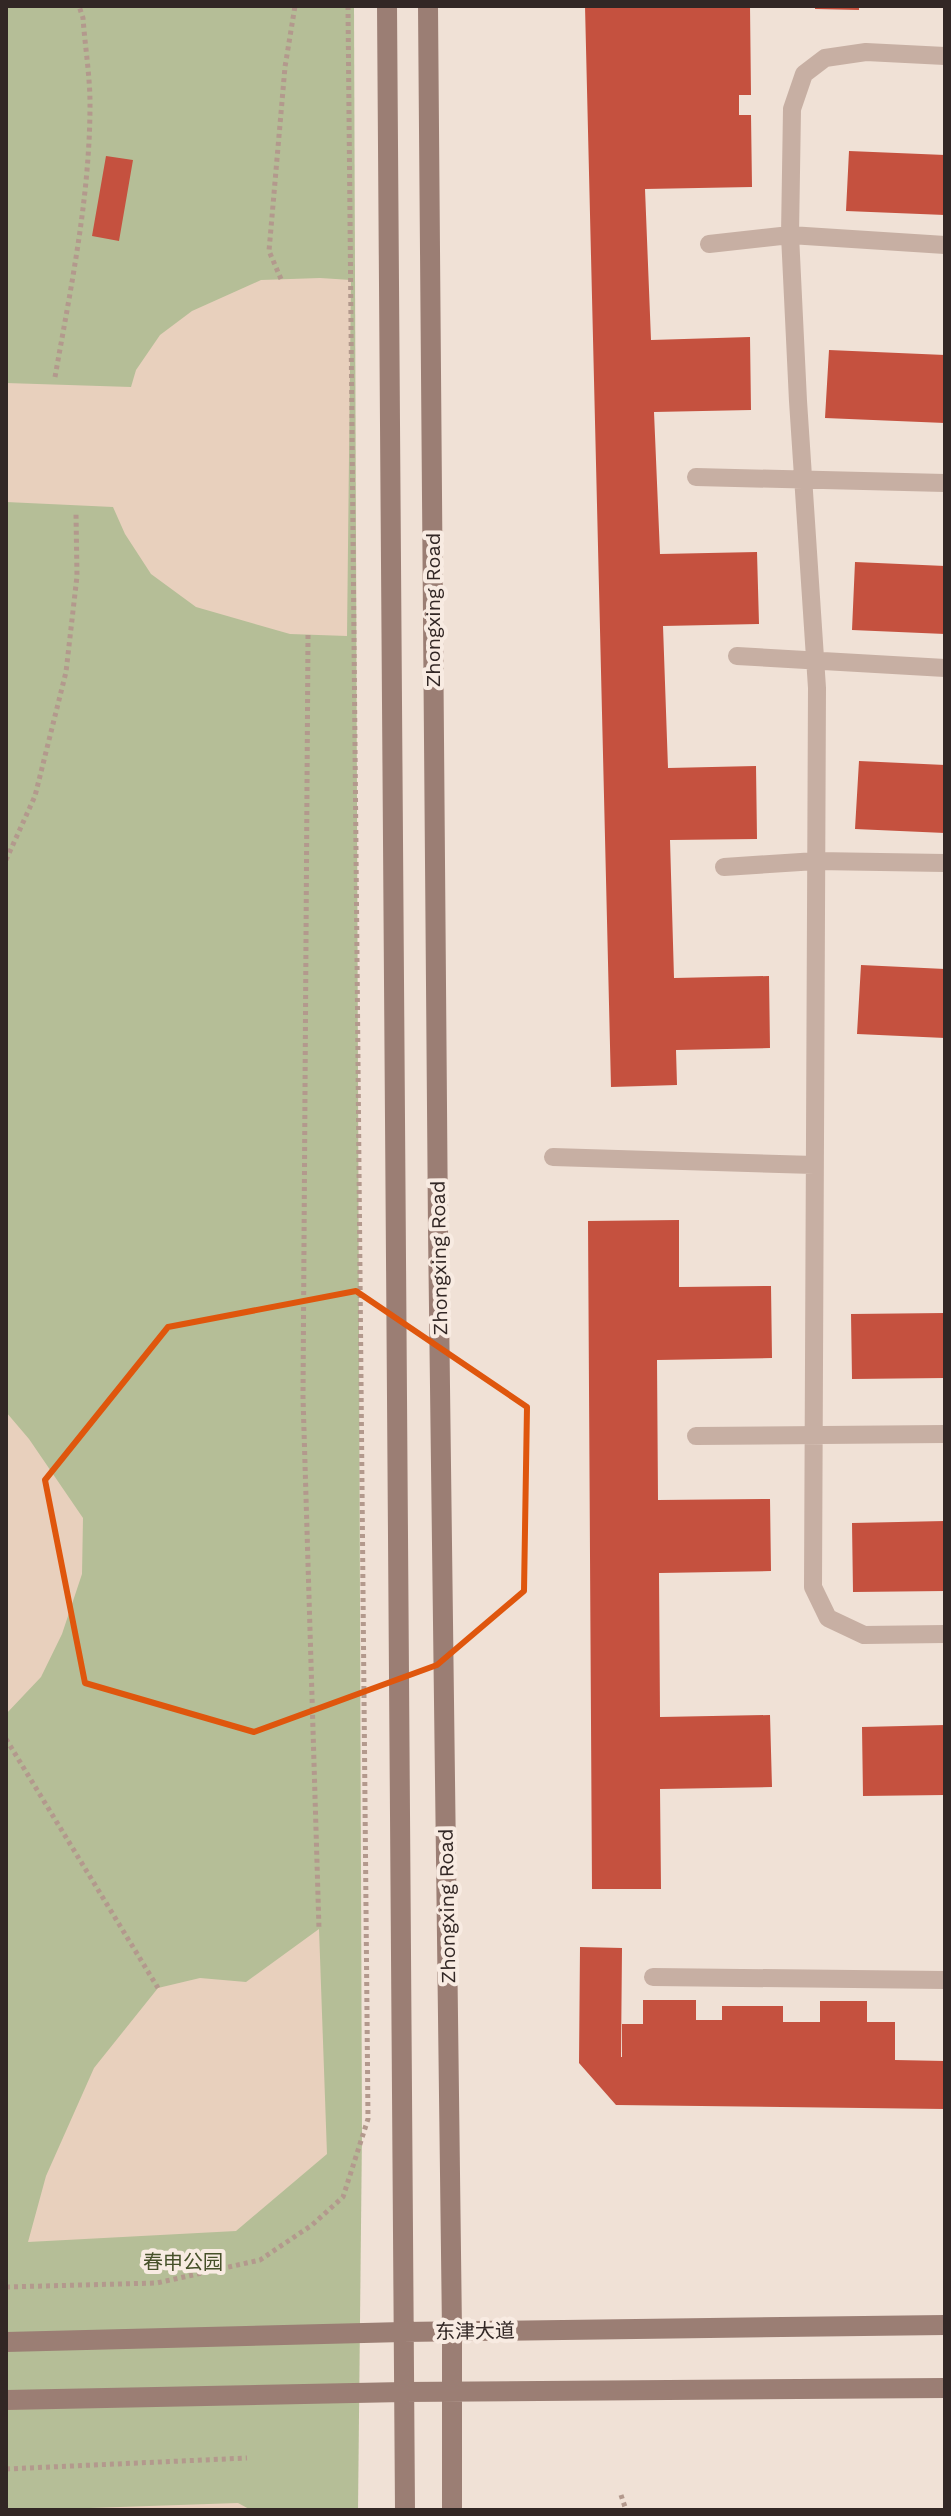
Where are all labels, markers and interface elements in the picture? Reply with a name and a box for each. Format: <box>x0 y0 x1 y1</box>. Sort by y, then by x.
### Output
street label: Zhongxing Road <box>421 533 445 687</box>
street label: Zhongxing Road <box>426 1180 452 1336</box>
street label: Zhongxing Road <box>434 1828 460 1984</box>
park label: 春申公园 <box>143 2250 223 2274</box>
street label: 东津大道 <box>435 2318 515 2344</box>

